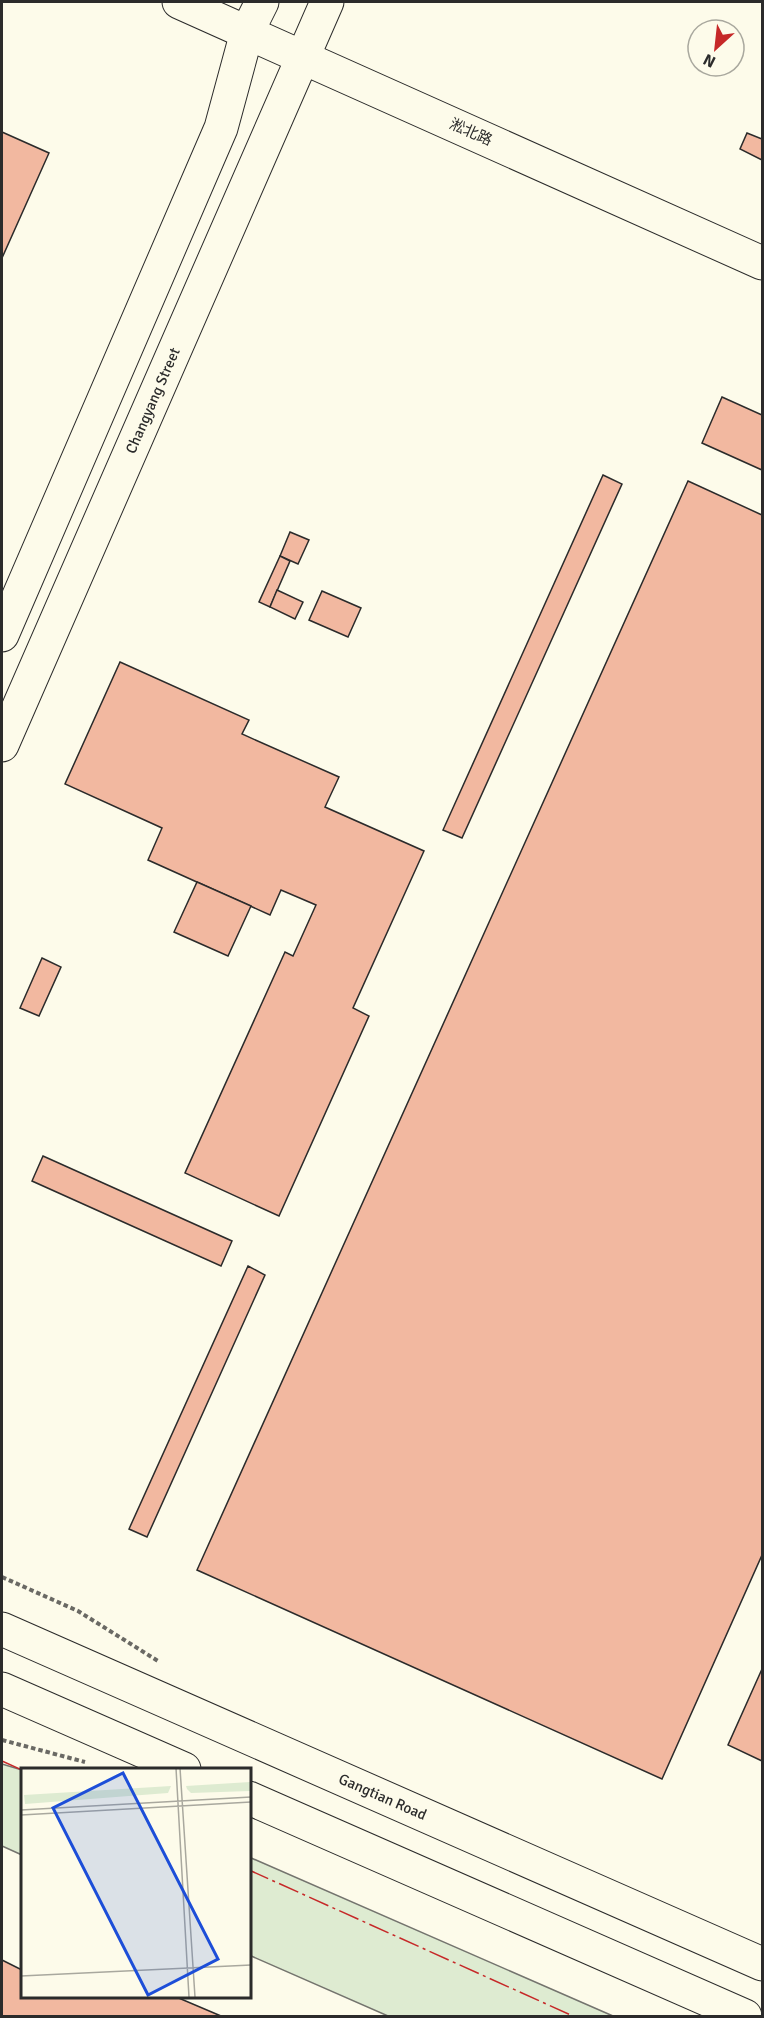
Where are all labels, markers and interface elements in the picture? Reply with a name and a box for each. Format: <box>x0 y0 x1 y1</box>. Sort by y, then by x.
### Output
north arrow <box>686 18 746 78</box>
text: N <box>700 49 719 72</box>
street label: 淞北路 <box>447 115 495 149</box>
street label: Changyang Street <box>122 345 184 456</box>
inset map <box>21 1768 250 1997</box>
street label: Gangtian Road <box>336 1770 429 1824</box>

